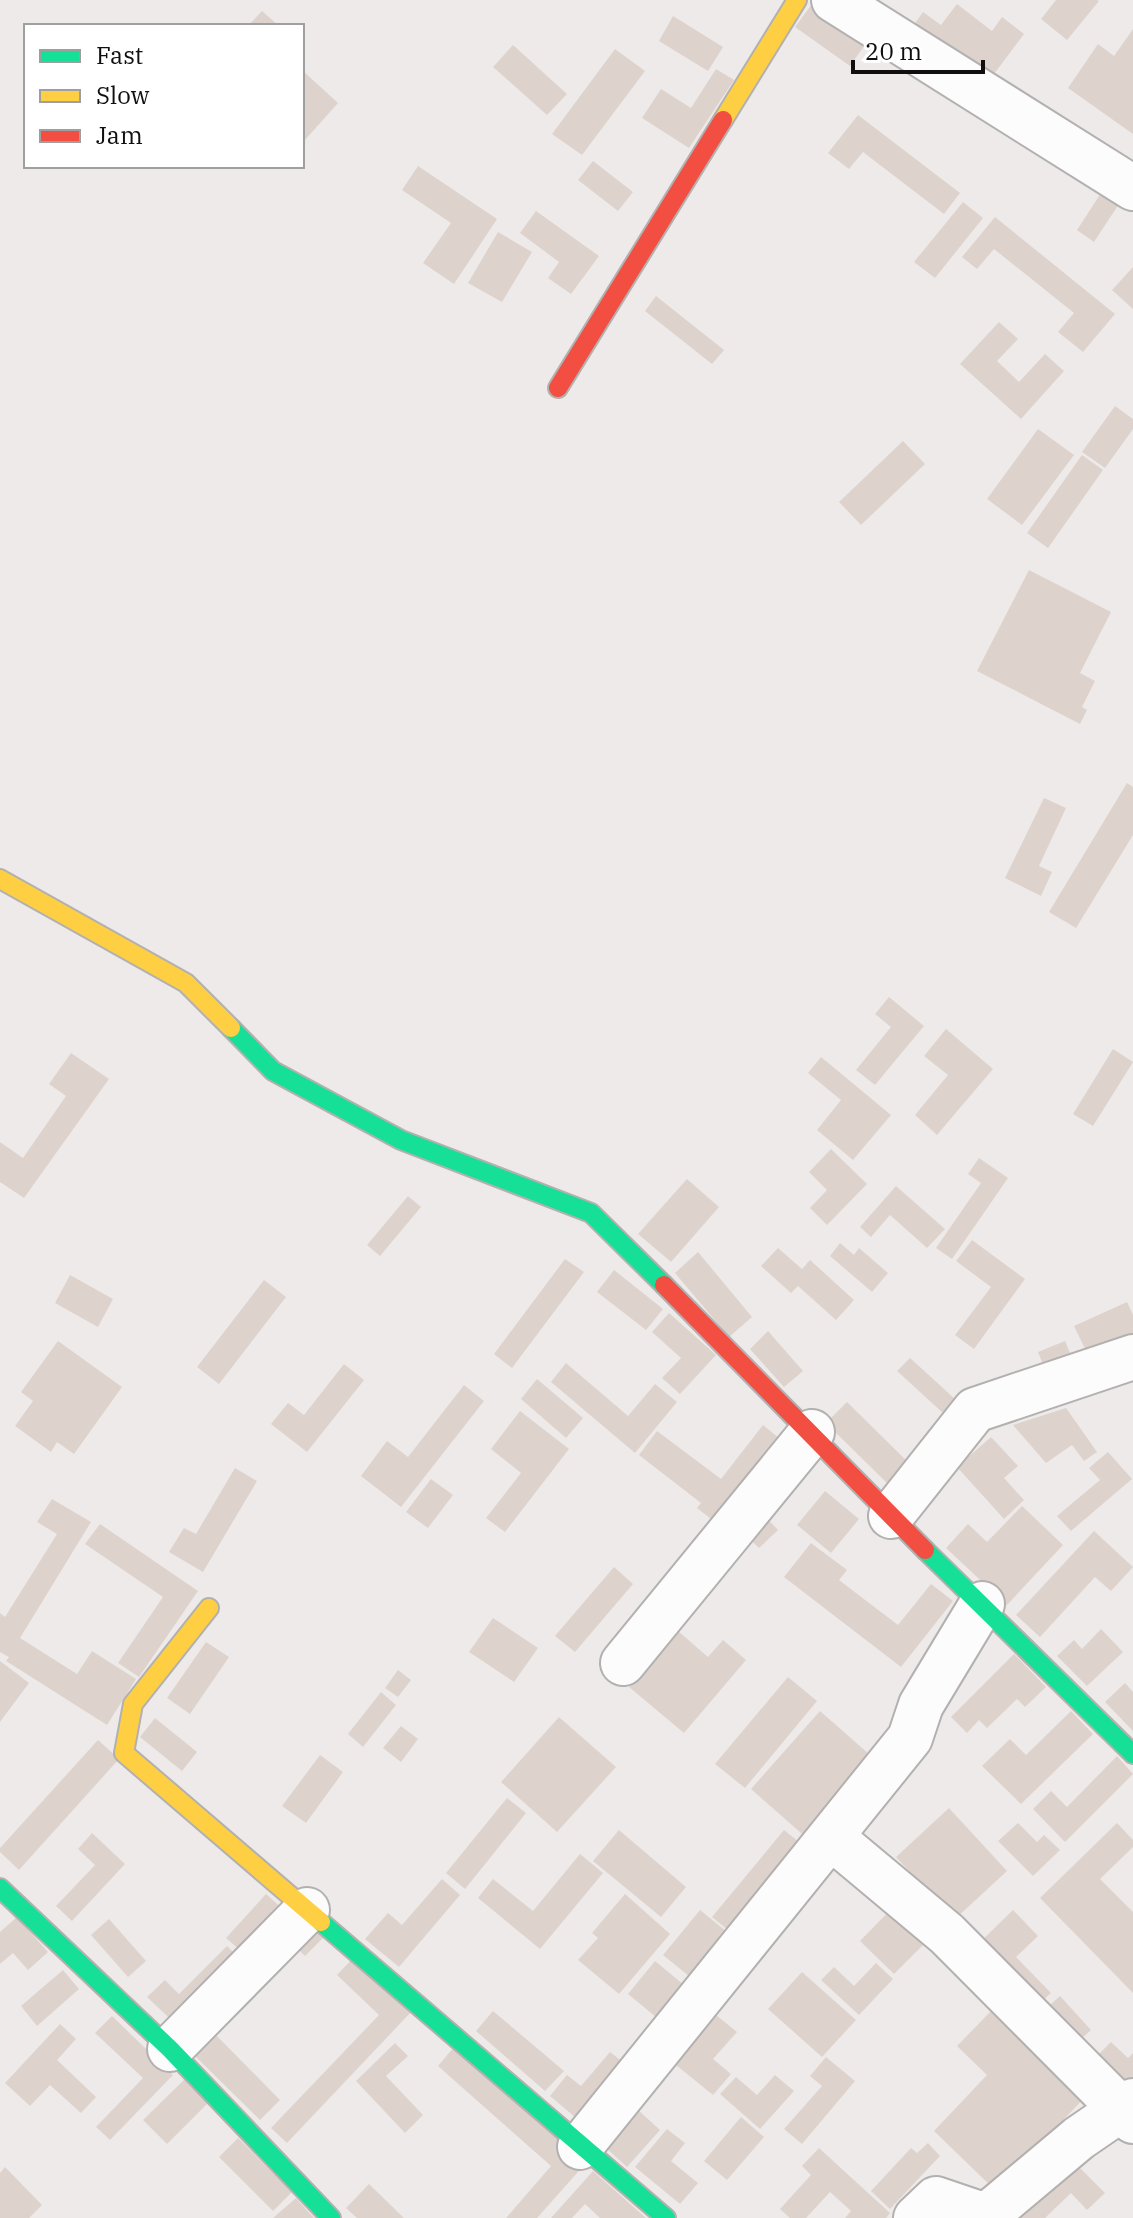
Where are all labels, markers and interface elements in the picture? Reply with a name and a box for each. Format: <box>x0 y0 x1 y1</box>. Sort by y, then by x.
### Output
legend <box>24 24 304 168</box>
scale bar <box>853 24 983 74</box>
text: 20 m <box>865 35 922 67</box>
text: Fast <box>96 39 143 71</box>
text: Slow <box>96 79 150 111</box>
text: Jam <box>96 119 143 151</box>

